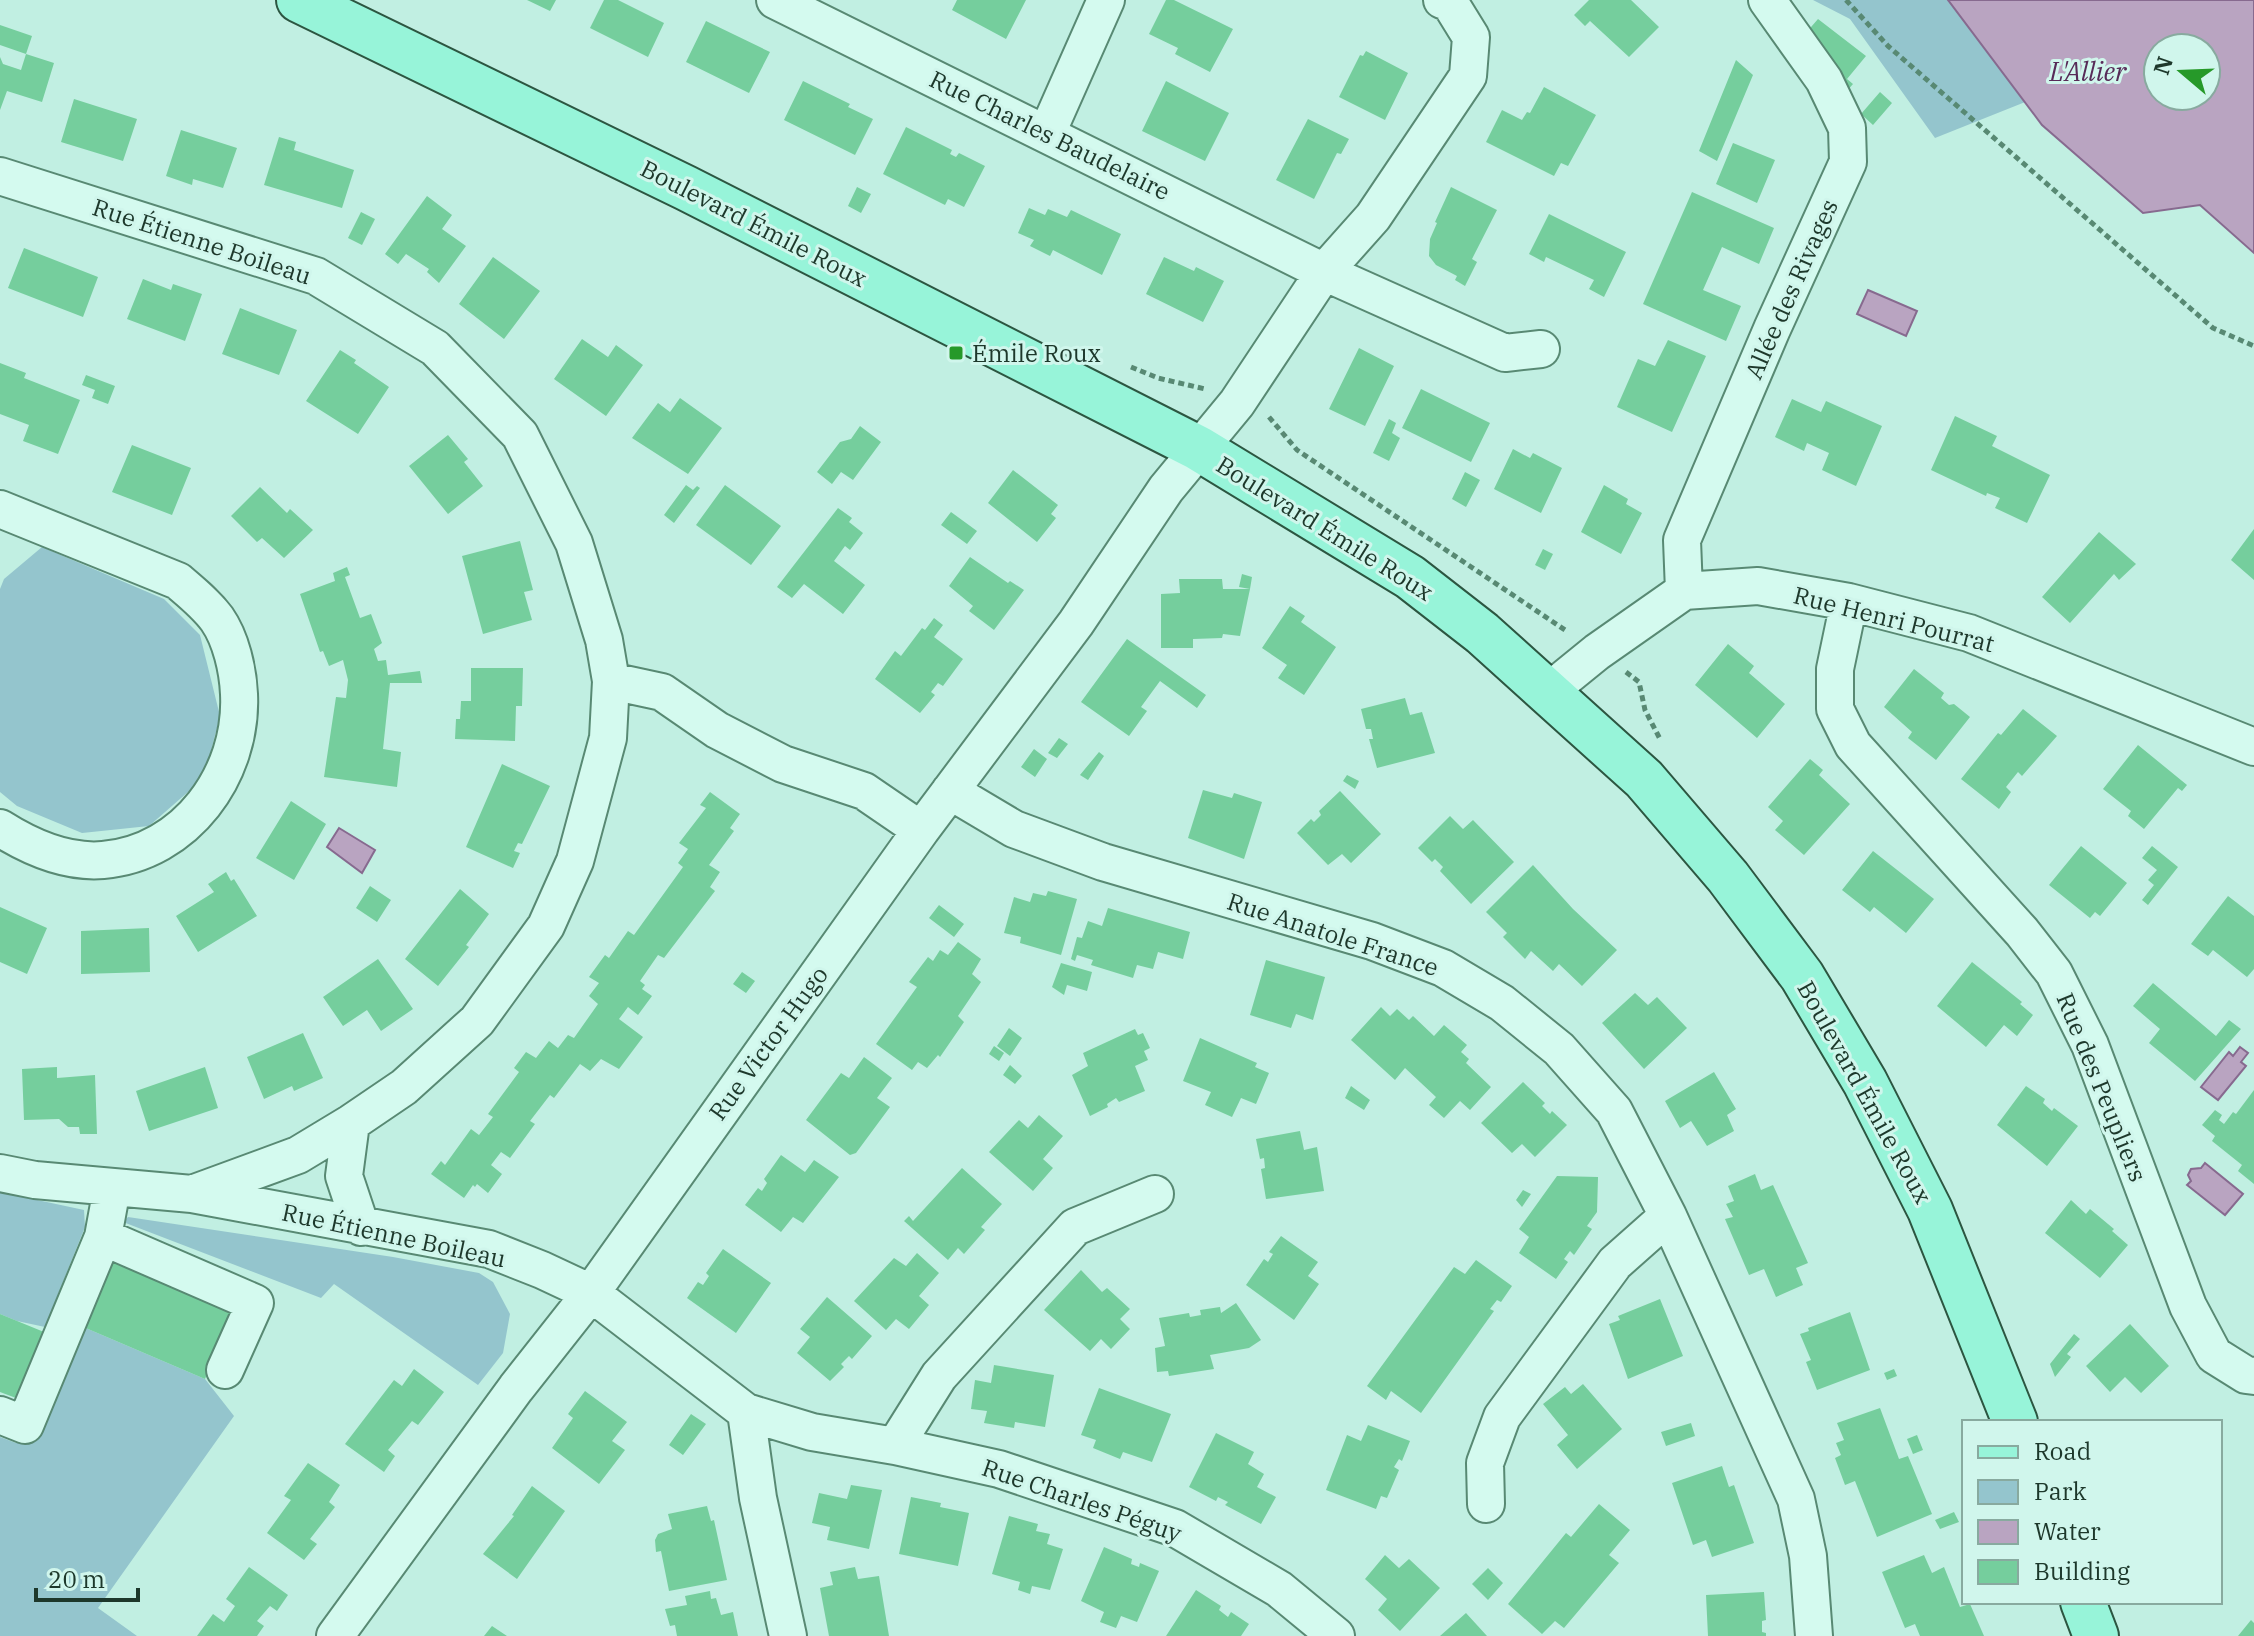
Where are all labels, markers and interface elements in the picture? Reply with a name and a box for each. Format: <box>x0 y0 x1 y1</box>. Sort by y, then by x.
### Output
north arrow <box>2142 32 2222 112</box>
text: N <box>2146 52 2179 78</box>
water label: L'Allier <box>2049 54 2127 88</box>
street label: Rue Charles Baudelaire <box>924 63 1176 207</box>
street label: Boulevard Émile Roux <box>635 152 873 294</box>
street label: Rue Étienne Boileau <box>89 191 316 291</box>
street label: Allée des Rivages <box>1737 194 1845 384</box>
place label: Émile Roux <box>972 337 1101 369</box>
marker: Émile Roux <box>947 344 965 362</box>
street label: Boulevard Émile Roux <box>1211 448 1439 608</box>
street label: Rue Henri Pourrat <box>1790 579 1998 659</box>
street label: Rue Anatole France <box>1223 885 1443 983</box>
street label: Rue Victor Hugo <box>701 960 835 1126</box>
street label: Boulevard Émile Roux <box>1790 975 1940 1209</box>
street label: Rue des Peupliers <box>2050 988 2154 1186</box>
street label: Rue Étienne Boileau <box>279 1196 509 1274</box>
legend <box>1962 1420 2222 1604</box>
text: Road <box>2034 1435 2091 1467</box>
street label: Rue Charles Péguy <box>978 1451 1186 1549</box>
text: Park <box>2034 1475 2086 1507</box>
text: Water <box>2034 1515 2101 1547</box>
scale bar <box>36 1552 138 1602</box>
text: Building <box>2034 1555 2130 1587</box>
text: 20 m <box>48 1563 105 1595</box>

